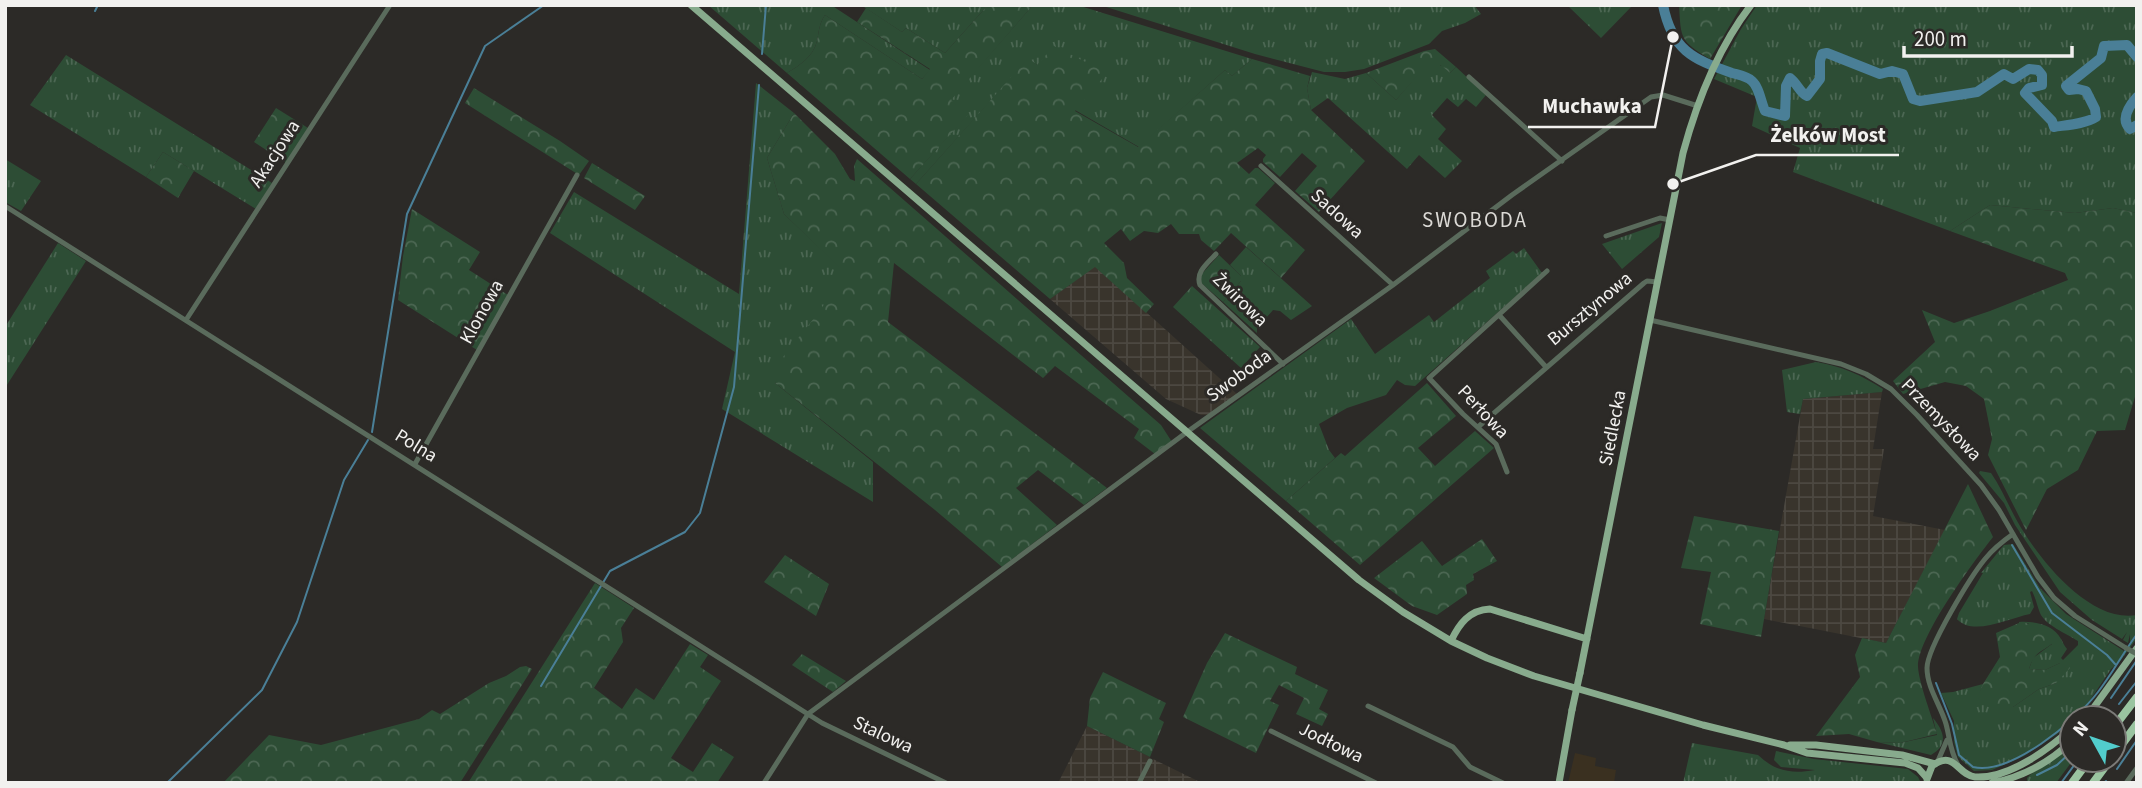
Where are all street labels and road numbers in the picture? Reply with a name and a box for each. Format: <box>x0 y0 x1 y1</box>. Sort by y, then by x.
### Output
street label: Akacjowa <box>243 115 307 193</box>
street label: Sadowa <box>1304 183 1370 245</box>
street label: Bursztynowa <box>1542 266 1638 352</box>
street label: Żwirowa <box>1206 267 1274 333</box>
street label: Klonowa <box>453 275 511 349</box>
street label: Swoboda <box>1201 343 1277 409</box>
street label: Przemysłowa <box>1894 372 1988 468</box>
street label: Perłowa <box>1451 379 1515 445</box>
street label: Siedlecka <box>1592 388 1634 468</box>
street label: Polna <box>390 423 442 469</box>
street label: Stalowa <box>849 709 917 761</box>
street label: Jodłowa <box>1294 716 1368 770</box>

